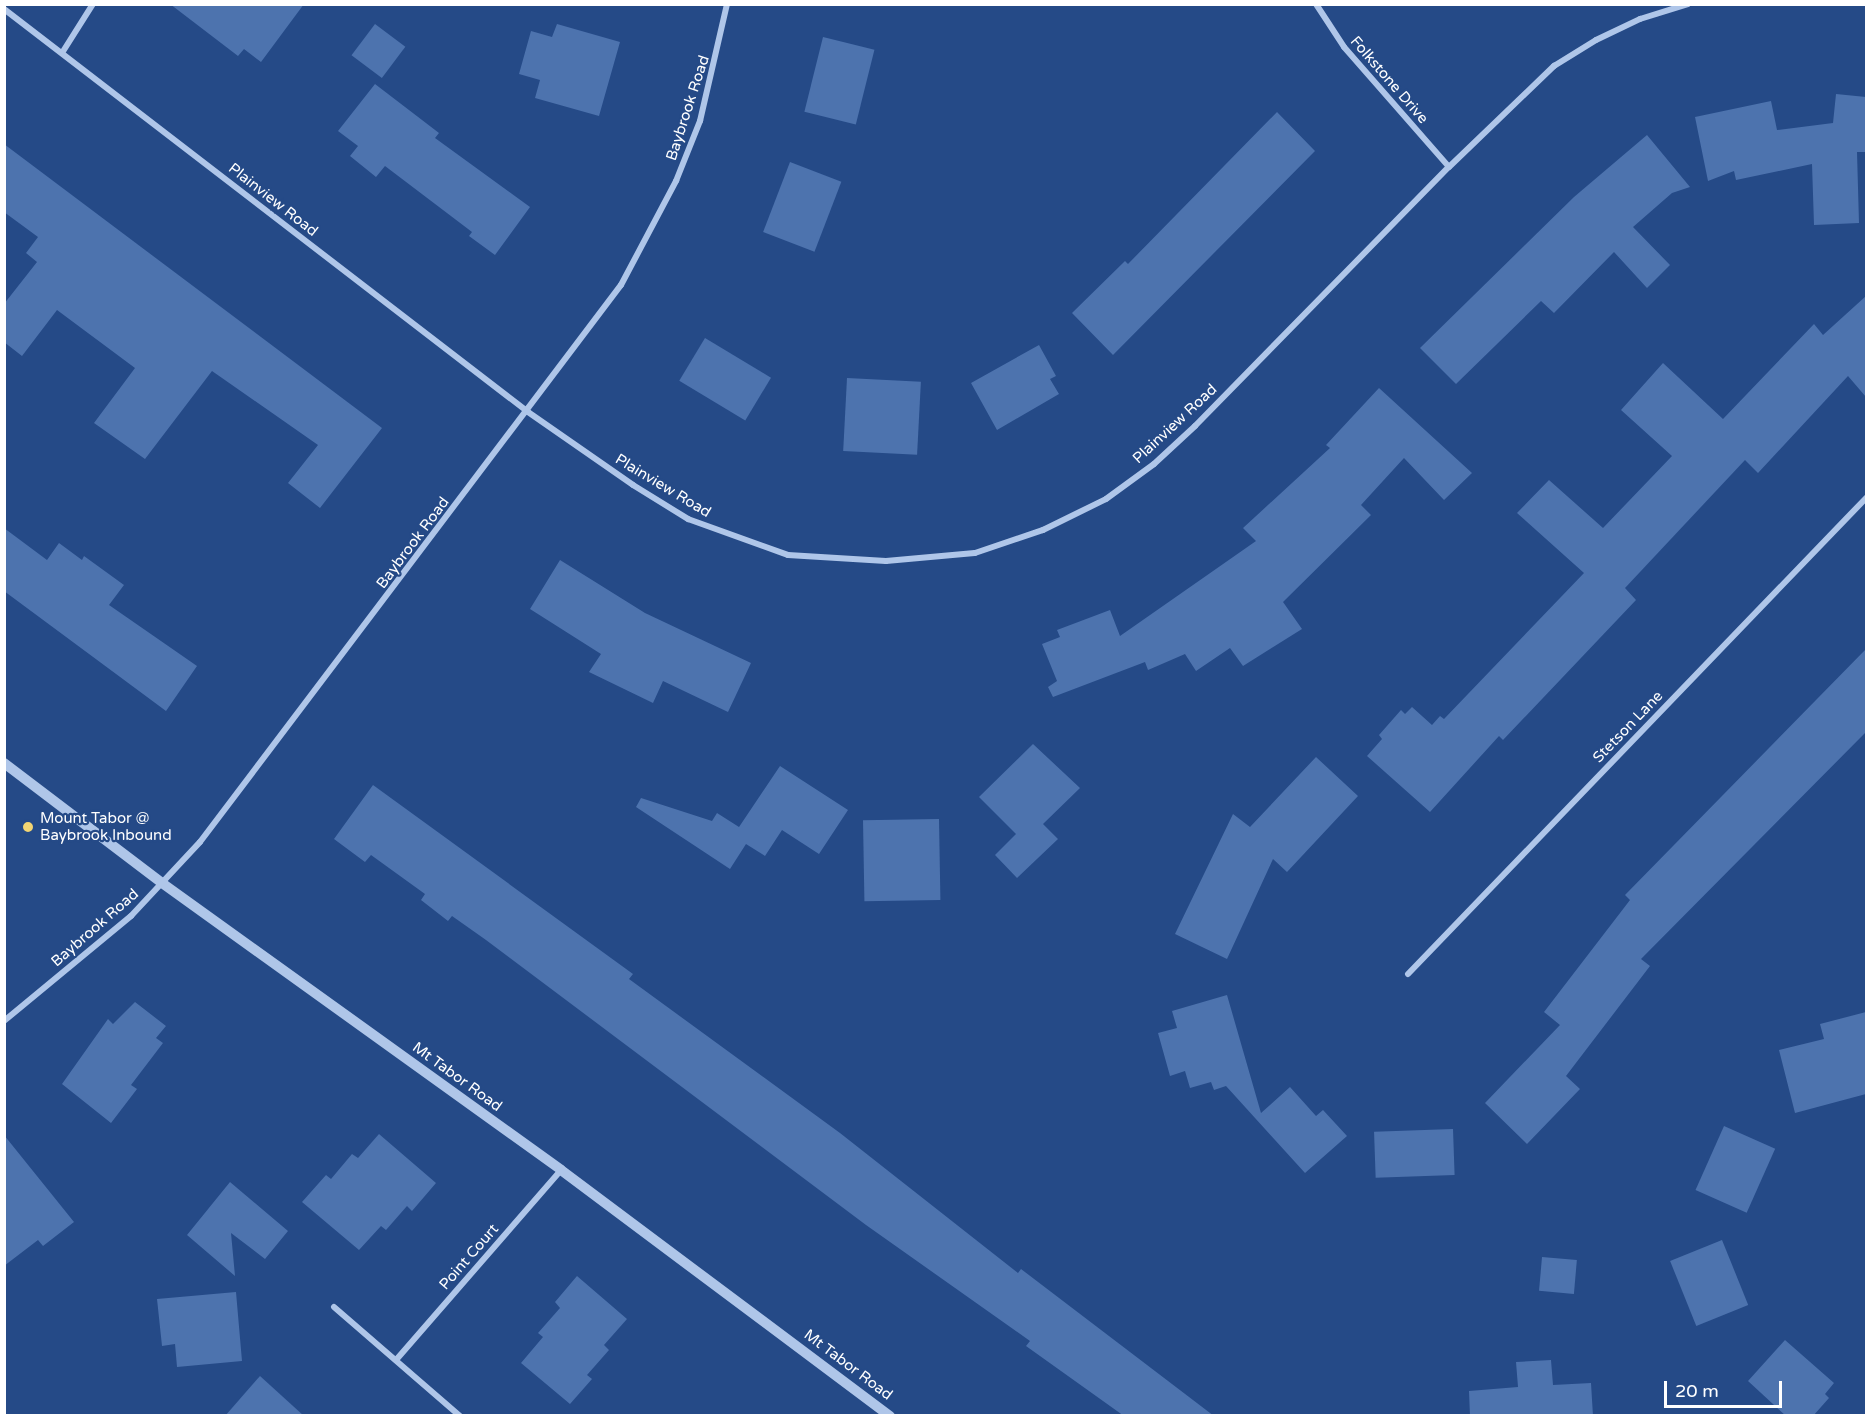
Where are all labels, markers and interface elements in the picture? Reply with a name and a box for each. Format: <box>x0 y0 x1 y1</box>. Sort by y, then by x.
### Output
street label: Folkstone Drive <box>1346 33 1432 127</box>
street label: Baybrook Road <box>662 53 714 163</box>
street label: Plainview Road <box>225 160 321 240</box>
street label: Plainview Road <box>1129 380 1221 468</box>
street label: Plainview Road <box>612 450 714 522</box>
street label: Baybrook Road <box>373 494 453 592</box>
street label: Stetson Lane <box>1589 687 1667 767</box>
place label: Mount Tabor @ Baybrook Inbound <box>40 809 172 844</box>
marker: Mount Tabor @ Baybrook Inbound <box>21 820 35 834</box>
street label: Baybrook Road <box>48 885 142 971</box>
street label: Mt Tabor Road <box>409 1038 505 1116</box>
street label: Point Court <box>436 1220 502 1294</box>
street label: Mt Tabor Road <box>800 1326 896 1404</box>
scale bar <box>1667 1369 1786 1407</box>
text: 20 m <box>1675 1380 1719 1402</box>

